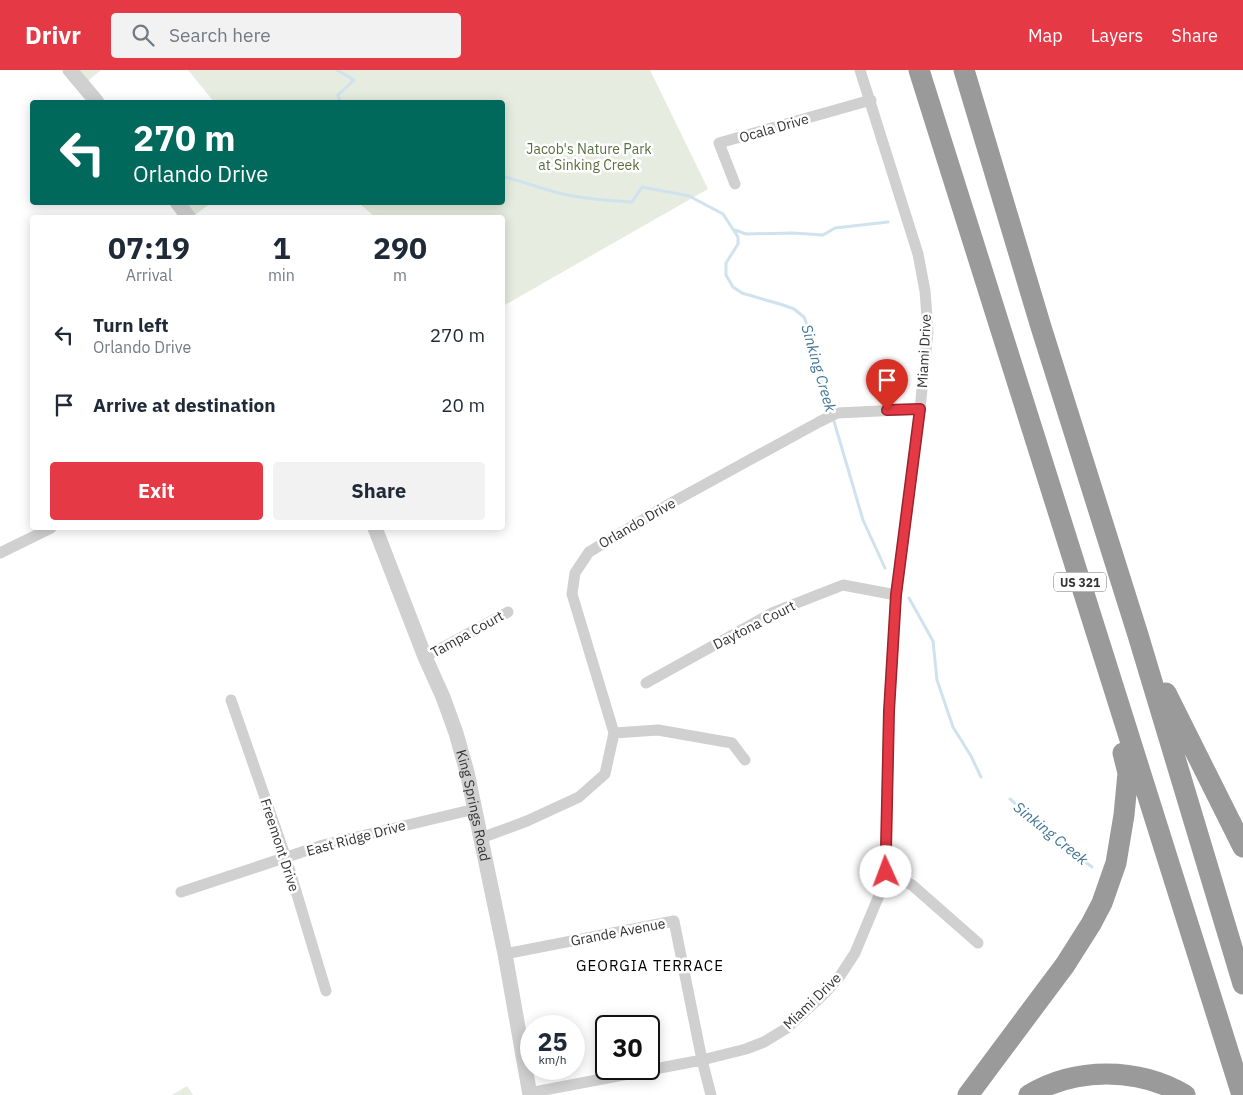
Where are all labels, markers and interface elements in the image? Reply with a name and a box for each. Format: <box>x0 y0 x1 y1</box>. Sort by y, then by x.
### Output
search box <box>111 13 461 58</box>
text: Drivr <box>25 19 81 51</box>
icon: search <box>129 21 157 49</box>
text: Search here <box>169 23 271 47</box>
text: Map <box>1028 24 1063 47</box>
text: Layers <box>1091 24 1143 47</box>
text: Share <box>1171 24 1218 47</box>
street label: Ocala Drive <box>737 109 811 147</box>
text: 270 m <box>133 115 236 161</box>
icon: left <box>50 120 115 185</box>
park label: Jacob's Nature Park at Sinking Creek <box>526 140 652 174</box>
text: Orlando Drive <box>133 159 268 188</box>
text: 07:19 <box>108 228 190 267</box>
text: 1 <box>272 228 290 267</box>
text: 290 <box>373 228 427 267</box>
text: Arrival <box>126 265 172 285</box>
text: min <box>268 265 295 285</box>
text: m <box>393 265 407 285</box>
text: Turn left <box>93 313 169 337</box>
street label: Miami Drive <box>913 313 935 388</box>
icon: left <box>50 321 78 349</box>
water label: Sinking Creek <box>797 322 841 414</box>
text: 270 m <box>430 323 485 347</box>
text: Orlando Drive <box>93 337 191 357</box>
pin <box>866 359 908 410</box>
icon: arrive <box>873 366 901 394</box>
icon: arrive <box>50 391 78 419</box>
text: Arrive at destination <box>93 393 276 417</box>
text: 20 m <box>441 393 485 417</box>
button: Exit <box>50 462 263 520</box>
button: Share <box>273 462 485 520</box>
street label: Orlando Drive <box>595 494 679 552</box>
road number: US 321 <box>1054 572 1106 592</box>
street label: Daytona Court <box>710 597 798 653</box>
street label: Tampa Court <box>428 607 507 661</box>
street label: King Springs Road <box>452 748 494 863</box>
street label: Freemont Drive <box>256 796 304 894</box>
water label: Sinking Creek <box>1010 797 1092 869</box>
street label: East Ridge Drive <box>304 816 408 860</box>
position arrow <box>859 845 911 897</box>
street label: Grande Avenue <box>569 914 667 950</box>
district label: GEORGIA TERRACE <box>576 956 724 975</box>
street label: Miami Drive <box>779 969 845 1033</box>
speed limit sign: 30 <box>595 1015 660 1080</box>
text: 25 <box>537 1025 568 1058</box>
text: km/h <box>538 1052 567 1067</box>

